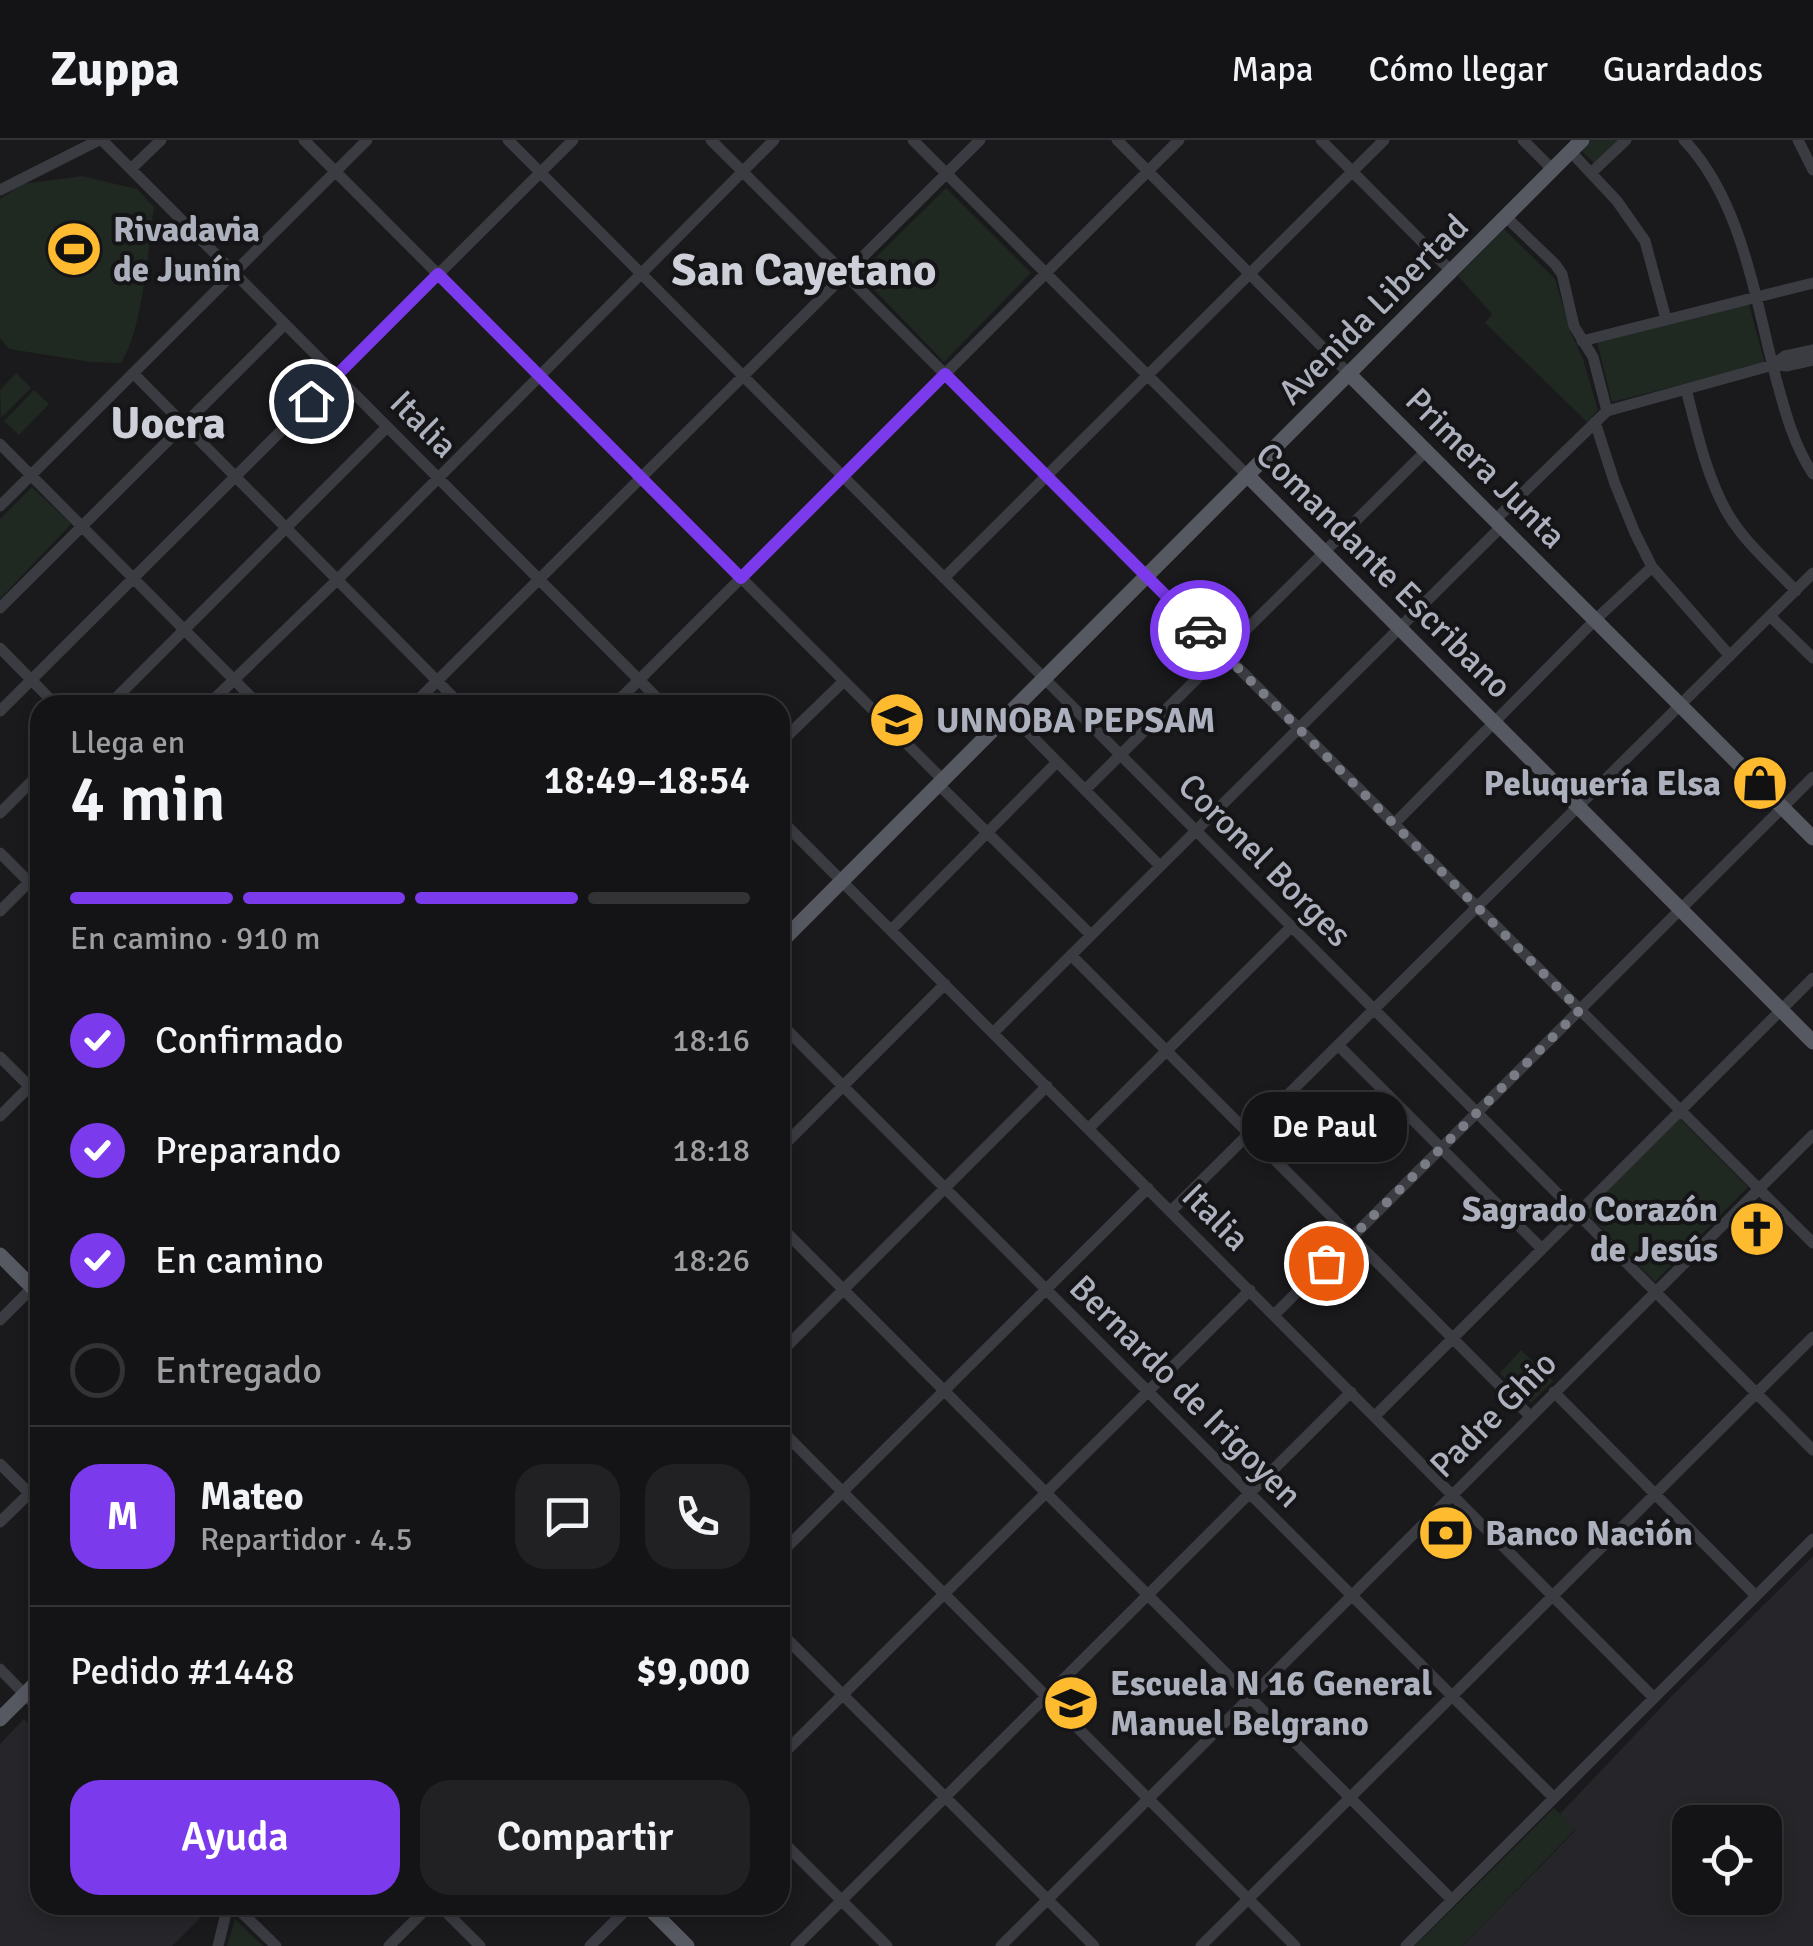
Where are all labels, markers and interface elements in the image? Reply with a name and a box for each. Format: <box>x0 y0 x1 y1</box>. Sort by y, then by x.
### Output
text: Zuppa <box>50 40 180 99</box>
text: Mapa <box>1231 48 1314 91</box>
text: Cómo llegar <box>1369 48 1548 91</box>
text: Guardados <box>1603 48 1763 91</box>
street label: Avenida Libertad <box>1269 205 1477 413</box>
place label: Rivadavia de Junín <box>113 208 260 291</box>
sports icon: Rivadavia de Junín <box>44 219 104 279</box>
district label: San Cayetano <box>672 243 936 298</box>
pin <box>269 359 354 444</box>
icon: home <box>284 374 339 429</box>
street label: Primera Junta <box>1396 379 1575 558</box>
street label: Italia <box>381 382 466 467</box>
district label: Uocra <box>110 396 226 451</box>
street label: Comandante Escribano <box>1247 433 1521 707</box>
courier <box>1150 580 1250 680</box>
icon: car <box>1173 603 1228 658</box>
school or university icon: UNNOBA PEPSAM <box>867 690 927 750</box>
place label: UNNOBA PEPSAM <box>936 699 1215 742</box>
text: Llega en <box>70 723 185 762</box>
shop icon: Peluquería Elsa <box>1730 753 1790 813</box>
text: 18:49–18:54 <box>544 757 750 804</box>
text: 4 min <box>70 759 226 839</box>
place label: Peluquería Elsa <box>1484 762 1721 805</box>
street label: Coronel Borges <box>1169 765 1360 956</box>
text: En camino · 910 m <box>70 919 320 958</box>
icon: check <box>70 1013 125 1068</box>
text: Confirmado <box>155 1017 344 1064</box>
text: 18:16 <box>672 1021 750 1060</box>
callout: De Paul <box>1244 1093 1408 1163</box>
text: De Paul <box>1272 1107 1377 1146</box>
icon: check <box>70 1123 125 1178</box>
text: Preparando <box>155 1127 341 1174</box>
text: 18:18 <box>672 1131 750 1170</box>
street label: Italia <box>1173 1175 1258 1260</box>
place label: Sagrado Corazón de Jesús <box>1462 1188 1718 1271</box>
church icon: Sagrado Corazón de Jesús <box>1727 1199 1787 1259</box>
pin <box>1284 1221 1369 1306</box>
icon: check <box>70 1233 125 1288</box>
icon: bag <box>1299 1236 1354 1291</box>
text: En camino <box>155 1237 324 1284</box>
text: 18:26 <box>672 1241 750 1280</box>
street label: Bernardo de Irigoyen <box>1060 1266 1311 1517</box>
street label: Padre Ghio <box>1421 1342 1566 1487</box>
text: Entregado <box>155 1347 322 1394</box>
button: chat <box>515 1464 620 1569</box>
button: phone <box>645 1464 750 1569</box>
text: Mateo <box>200 1473 304 1520</box>
text: M <box>107 1493 138 1540</box>
bank icon: Banco Nación <box>1416 1503 1476 1563</box>
place label: Banco Nación <box>1485 1512 1693 1555</box>
text: Repartidor · 4.5 <box>200 1520 413 1559</box>
text: Pedido #1448 <box>70 1648 295 1695</box>
text: $9,000 <box>636 1648 750 1695</box>
place label: Escuela N 16 General Manuel Belgrano <box>1110 1662 1432 1745</box>
school or university icon: Escuela N 16 General Manuel Belgrano <box>1041 1673 1101 1733</box>
button: Ayuda <box>70 1780 400 1895</box>
button: Compartir <box>420 1780 750 1895</box>
map controls <box>1672 1805 1782 1915</box>
button: locate <box>1672 1805 1782 1915</box>

